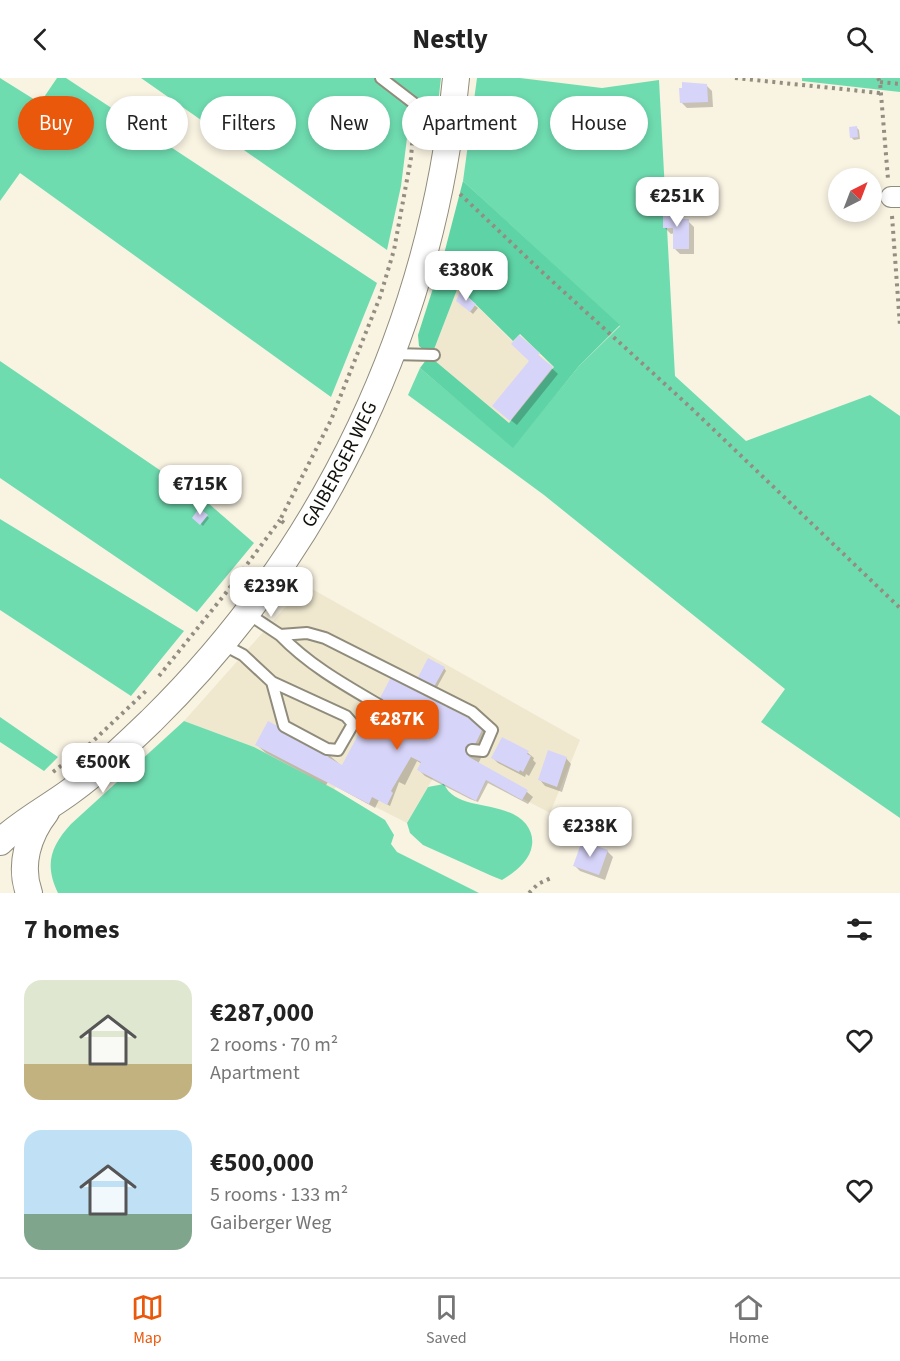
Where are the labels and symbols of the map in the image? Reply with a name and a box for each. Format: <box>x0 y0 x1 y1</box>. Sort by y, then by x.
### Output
north arrow <box>828 168 882 222</box>
pin: €251K <box>635 177 719 228</box>
pin: €380K <box>424 251 508 302</box>
street label: GAIBERGER WEG <box>295 397 384 533</box>
pin: €715K <box>158 465 242 516</box>
pin: €239K <box>229 567 313 618</box>
pin: €287K <box>355 700 439 751</box>
pin: €500K <box>61 743 145 794</box>
pin: €238K <box>548 807 632 858</box>

